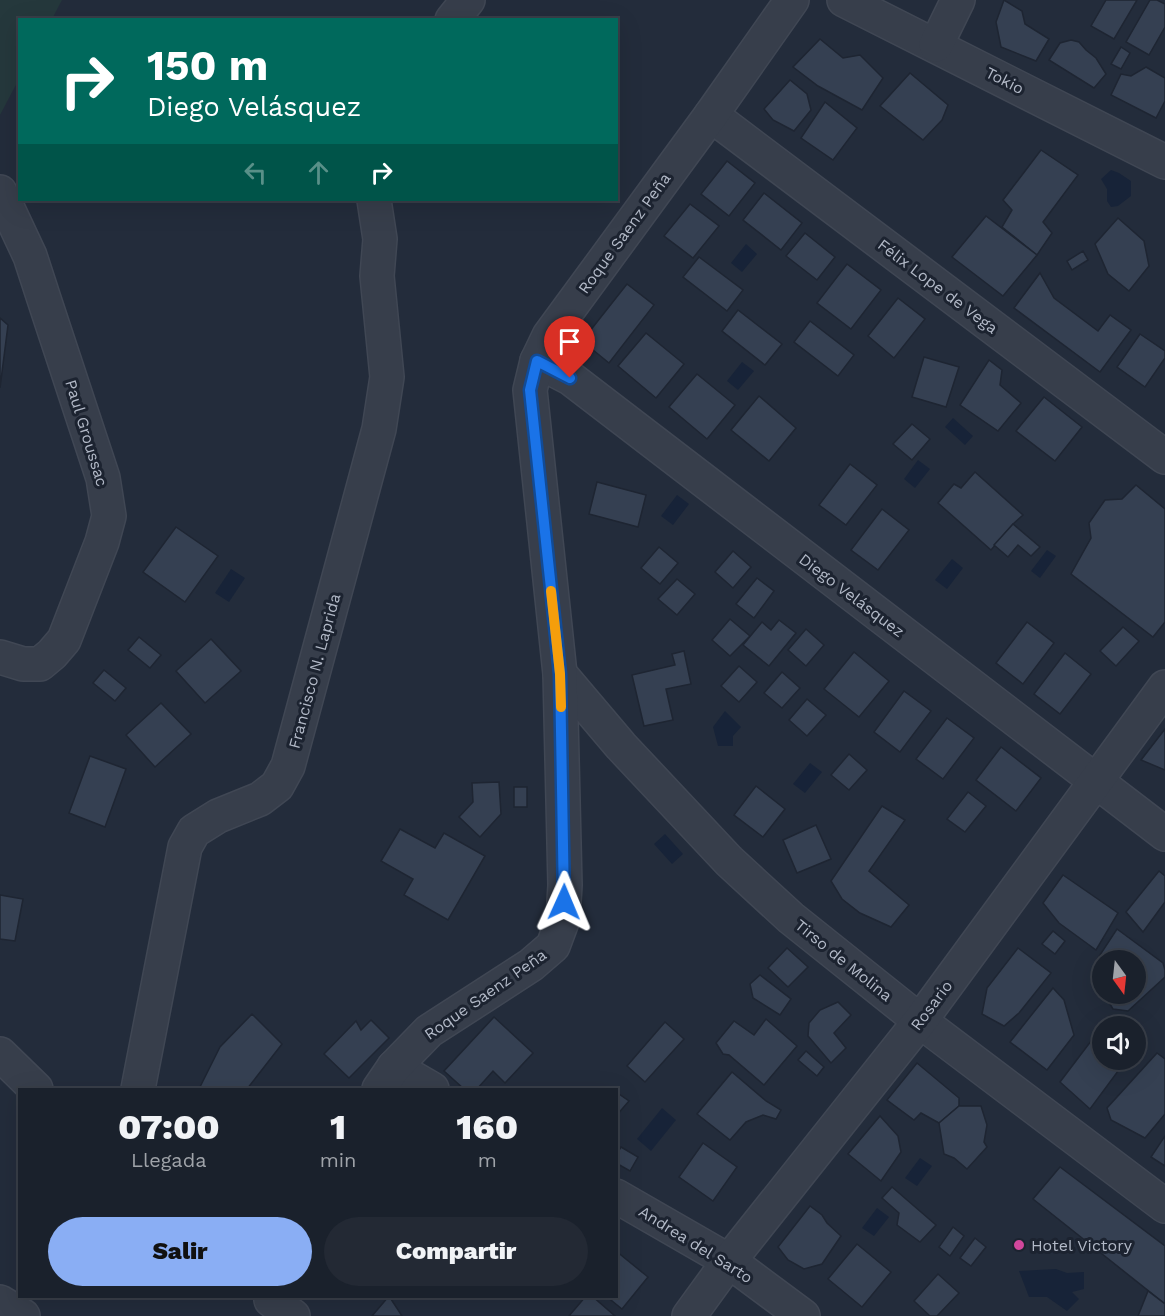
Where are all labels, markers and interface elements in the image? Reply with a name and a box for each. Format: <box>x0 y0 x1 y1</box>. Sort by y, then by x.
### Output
text: 150 m <box>147 41 268 90</box>
icon: right <box>48 42 126 120</box>
street label: Tokio <box>982 63 1027 98</box>
text: Diego Velásquez <box>147 91 361 123</box>
icon: left <box>239 156 272 189</box>
icon: ahead <box>302 156 335 189</box>
icon: right <box>365 156 398 189</box>
street label: Roque Saenz Peña <box>574 169 675 297</box>
street label: Félix Lope de Vega <box>874 235 1001 338</box>
pin <box>544 316 595 378</box>
icon: arrive <box>553 325 586 358</box>
street label: Paul Groussac <box>61 377 112 489</box>
street label: Diego Velásquez <box>795 550 908 641</box>
street label: Francisco N. Laprida <box>285 591 344 751</box>
position arrow <box>532 870 596 934</box>
street label: Tirso de Molina <box>791 915 896 1005</box>
street label: Roque Saenz Peña <box>421 945 550 1044</box>
north arrow <box>1092 950 1146 1004</box>
map controls <box>1092 950 1146 1070</box>
street label: Rosario <box>906 976 956 1034</box>
button: sound <box>1092 1016 1146 1070</box>
text: 07:00 <box>118 1106 220 1148</box>
text: 1 <box>330 1106 346 1148</box>
text: 160 <box>456 1106 518 1148</box>
text: Llegada <box>131 1148 207 1172</box>
text: min <box>320 1148 356 1172</box>
text: m <box>478 1148 497 1172</box>
street label: Andrea del Sarto <box>635 1202 756 1287</box>
button: Salir <box>48 1217 312 1286</box>
button: Compartir <box>324 1217 588 1286</box>
place label: Hotel Victory <box>1031 1236 1133 1255</box>
marker: Hotel Victory <box>1012 1238 1026 1252</box>

